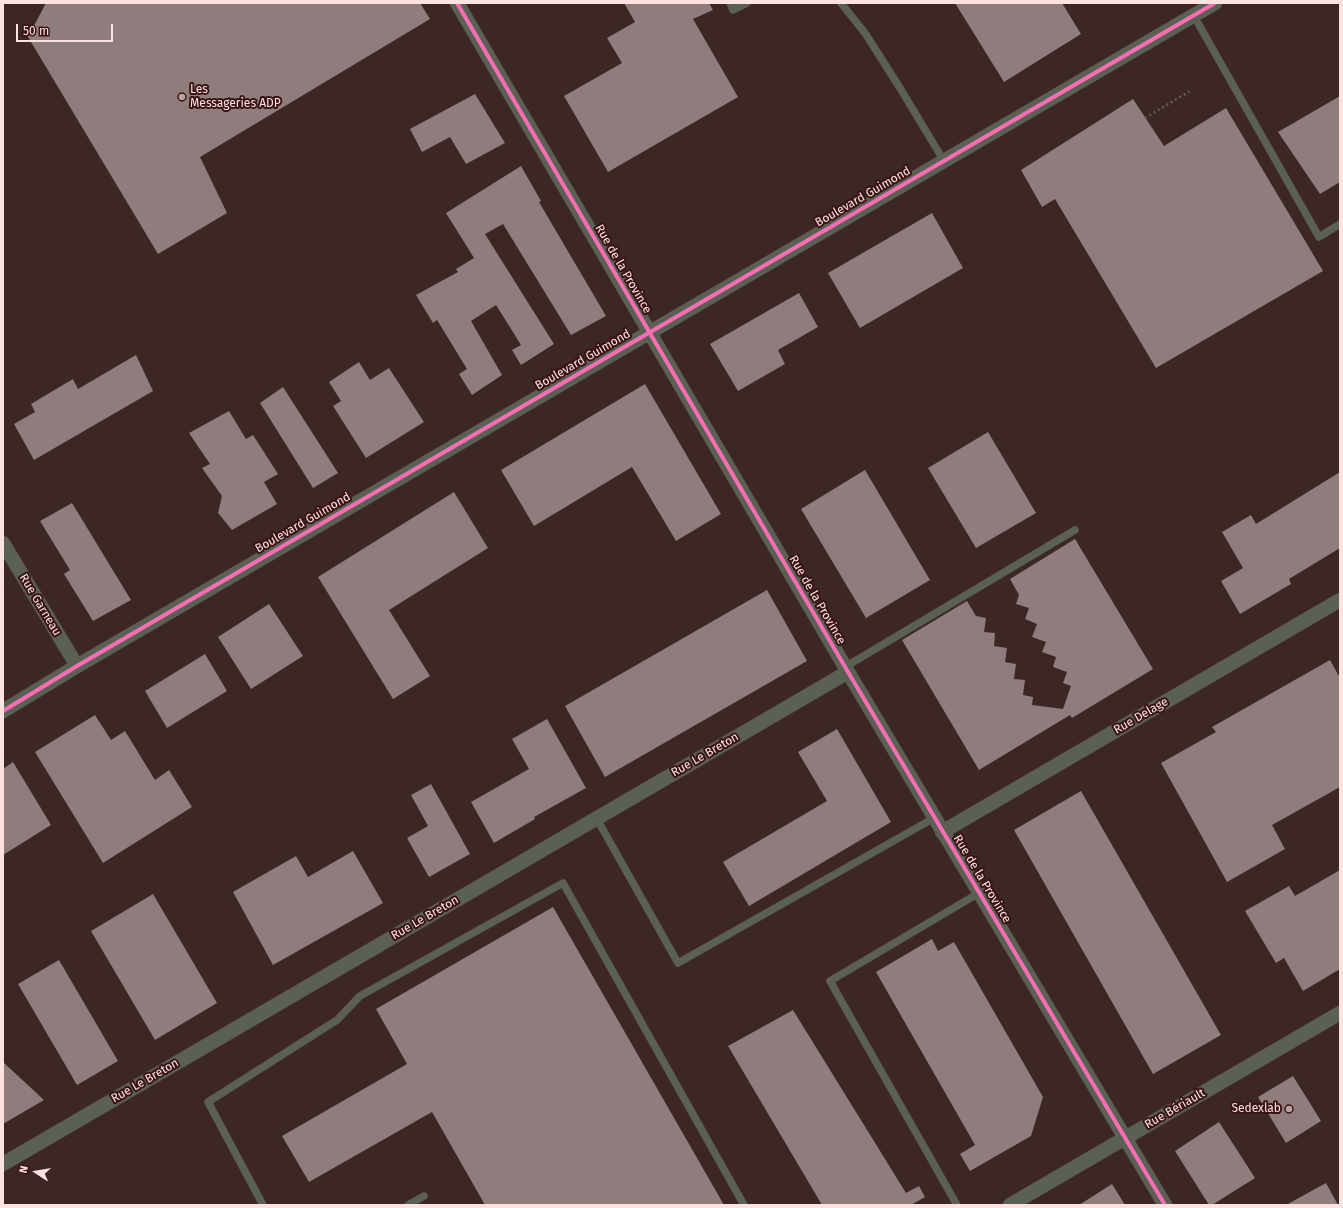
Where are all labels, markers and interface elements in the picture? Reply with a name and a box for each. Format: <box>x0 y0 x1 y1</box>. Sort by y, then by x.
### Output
scale bar <box>18 16 115 42</box>
text: 50 m <box>23 24 49 38</box>
place label: Les Messageries ADP <box>190 83 281 111</box>
marker: Les Messageries ADP <box>177 92 187 102</box>
street label: Boulevard Guimond <box>813 164 913 230</box>
street label: Rue de la Province <box>592 222 654 316</box>
street label: Boulevard Guimond <box>533 327 633 393</box>
street label: Boulevard Guimond <box>253 490 353 556</box>
street label: Rue de la Province <box>786 553 848 647</box>
street label: Rue Garneau <box>16 571 64 639</box>
street label: Rue Delage <box>1111 695 1171 737</box>
street label: Rue Le Breton <box>669 730 741 780</box>
street label: Rue de la Province <box>950 832 1014 926</box>
street label: Rue Le Breton <box>389 893 461 943</box>
street label: Rue Le Breton <box>109 1056 181 1106</box>
street label: Rue Bériault <box>1142 1086 1208 1132</box>
place label: Sedexlab <box>1231 1102 1281 1116</box>
marker: Sedexlab <box>1284 1104 1294 1114</box>
north arrow <box>16 1152 56 1192</box>
text: N <box>17 1164 31 1174</box>

